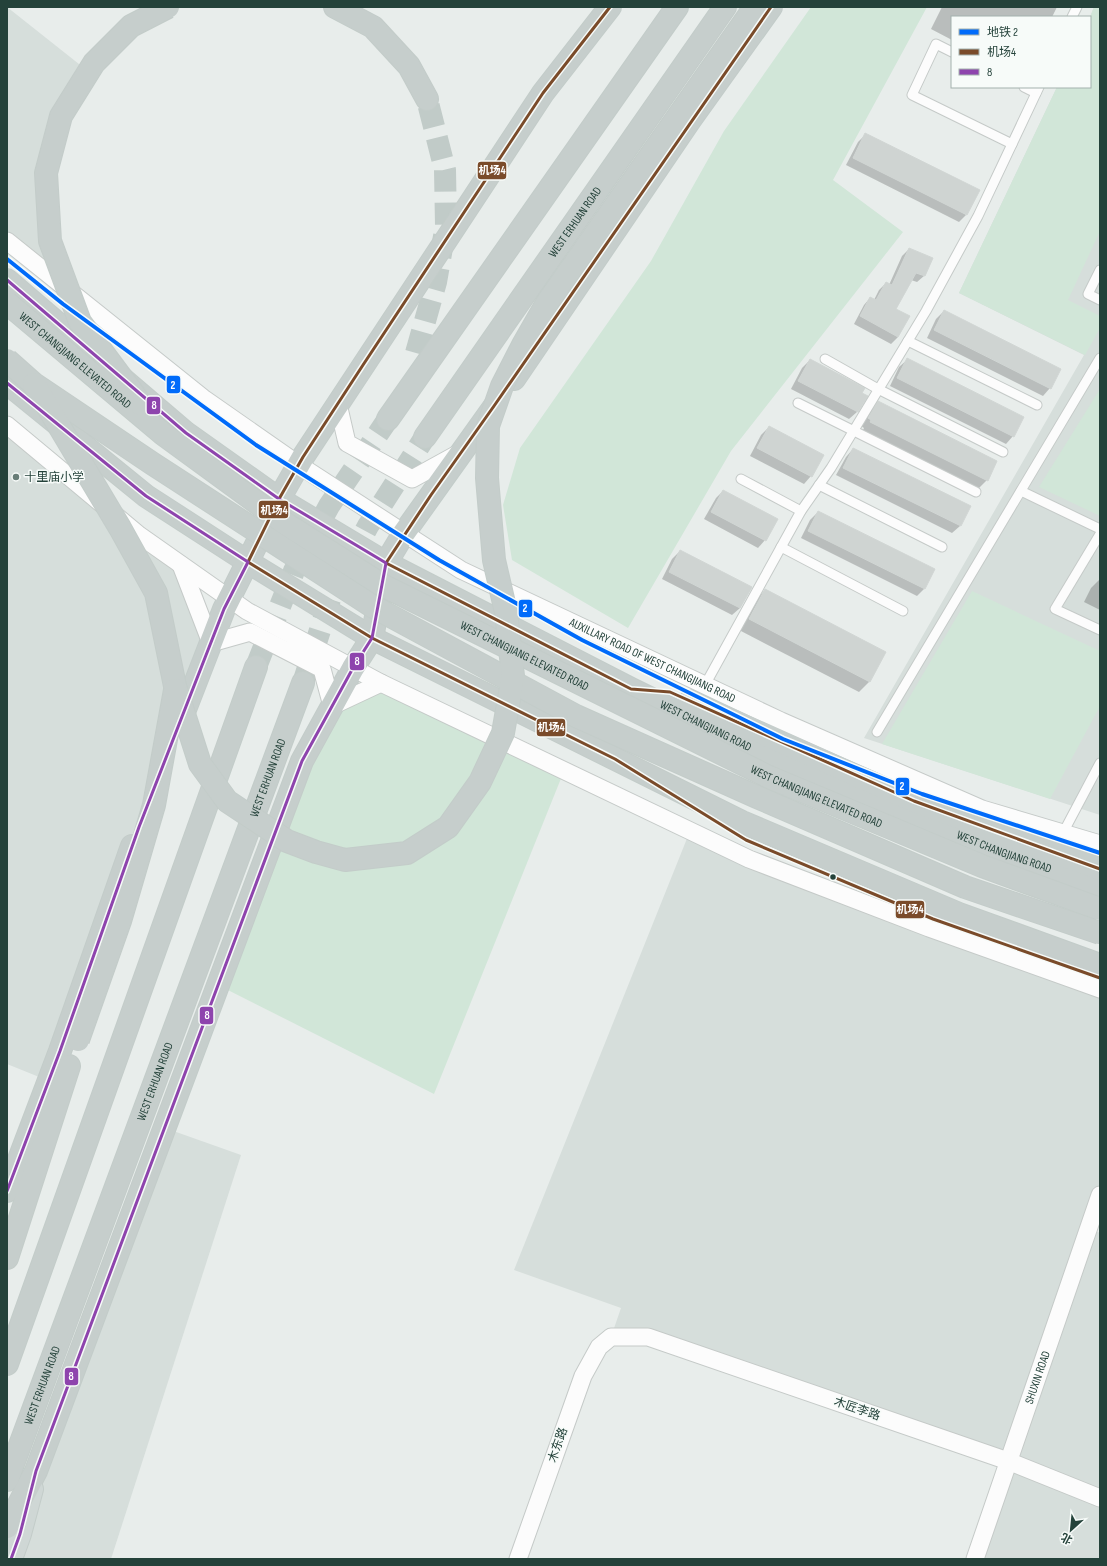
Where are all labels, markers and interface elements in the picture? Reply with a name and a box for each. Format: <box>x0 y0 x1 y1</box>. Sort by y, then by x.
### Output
legend <box>951 16 1091 88</box>
text: 地铁 2 <box>987 25 1018 40</box>
text: 机场4 <box>987 45 1016 60</box>
text: 8 <box>987 65 992 80</box>
line badge: 机场4 <box>477 161 507 180</box>
text: 机场4 <box>478 164 506 177</box>
street label: WEST ERHUAN ROAD <box>545 184 605 260</box>
street label: WEST CHANGJIANG ELEVATED ROAD <box>16 309 134 412</box>
line badge: 2 <box>166 375 181 394</box>
text: 2 <box>171 379 176 392</box>
line badge: 8 <box>146 396 161 415</box>
text: 8 <box>151 399 157 412</box>
place label: 十里庙小学 <box>24 470 84 485</box>
marker: 十里庙小学 <box>11 472 21 482</box>
line badge: 机场4 <box>258 500 289 519</box>
text: 机场4 <box>260 504 288 517</box>
line badge: 2 <box>518 599 533 618</box>
text: 2 <box>523 602 528 615</box>
street label: AUXILLARY ROAD OF WEST CHANGJIANG ROAD <box>566 614 738 706</box>
street label: WEST CHANGJIANG ELEVATED ROAD <box>458 617 592 694</box>
line badge: 8 <box>349 652 365 671</box>
text: 8 <box>354 655 360 668</box>
street label: WEST CHANGJIANG ROAD <box>657 697 754 754</box>
line badge: 机场4 <box>536 718 566 737</box>
text: 机场4 <box>537 721 565 734</box>
street label: WEST ERHUAN ROAD <box>246 736 289 819</box>
street label: WEST CHANGJIANG ELEVATED ROAD <box>748 761 885 831</box>
line badge: 2 <box>895 777 910 796</box>
text: 2 <box>900 780 905 793</box>
street label: WEST CHANGJIANG ROAD <box>954 827 1054 876</box>
unlabelled marker <box>828 872 838 882</box>
line badge: 机场4 <box>895 900 925 919</box>
text: 机场4 <box>896 903 924 916</box>
line badge: 8 <box>199 1006 214 1025</box>
text: 8 <box>204 1009 210 1022</box>
street label: WEST ERHUAN ROAD <box>134 1040 176 1123</box>
street label: WEST ERHUAN ROAD <box>21 1344 64 1427</box>
street label: SHUXIN ROAD <box>1021 1349 1053 1406</box>
line badge: 8 <box>64 1367 79 1386</box>
text: 8 <box>68 1370 74 1383</box>
street label: 木匠李路 <box>832 1394 882 1424</box>
street label: 木东路 <box>545 1426 571 1464</box>
north arrow <box>1051 1510 1091 1550</box>
text: 北 <box>1059 1530 1075 1547</box>

